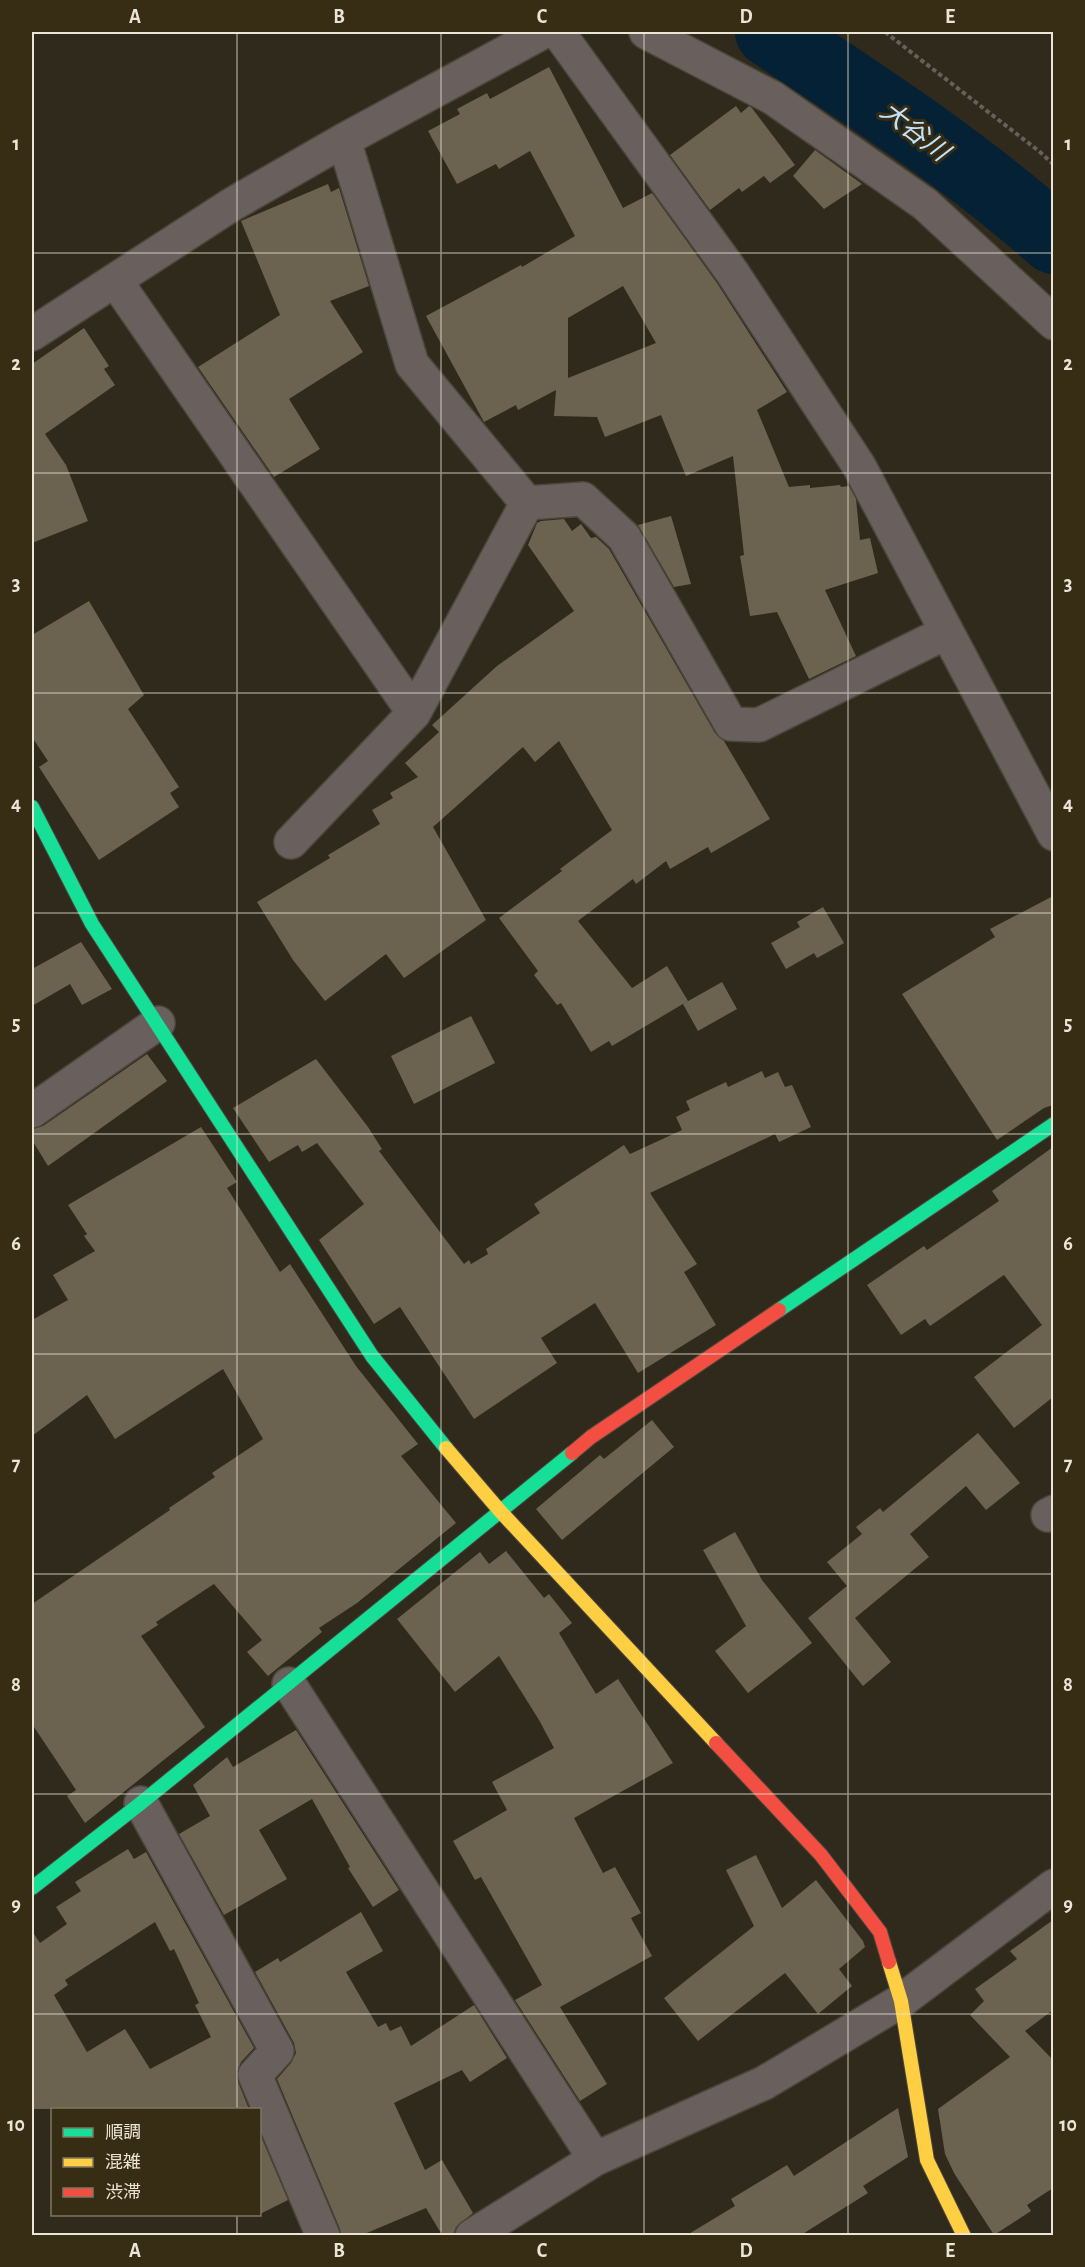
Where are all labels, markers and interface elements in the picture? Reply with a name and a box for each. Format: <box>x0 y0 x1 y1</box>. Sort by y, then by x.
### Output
text: A <box>129 7 141 27</box>
text: B <box>333 7 345 27</box>
text: C <box>537 7 548 27</box>
text: D <box>739 7 753 27</box>
text: E <box>945 7 955 27</box>
water label: 大谷川 <box>876 97 956 168</box>
text: 1 <box>12 134 20 154</box>
text: 1 <box>1064 134 1072 154</box>
text: 2 <box>11 354 21 374</box>
text: 2 <box>1063 354 1073 374</box>
text: 3 <box>12 574 20 594</box>
text: 3 <box>1064 574 1072 594</box>
text: 4 <box>11 794 21 814</box>
text: 4 <box>1063 794 1073 814</box>
text: 5 <box>12 1014 20 1034</box>
text: 5 <box>1064 1014 1072 1034</box>
text: 6 <box>11 1234 21 1254</box>
text: 6 <box>1063 1234 1073 1254</box>
text: 7 <box>12 1454 21 1474</box>
text: 7 <box>1064 1454 1073 1474</box>
text: 8 <box>11 1675 21 1695</box>
text: 8 <box>1063 1675 1073 1695</box>
text: 9 <box>11 1895 21 1915</box>
text: 9 <box>1063 1895 1073 1915</box>
legend <box>51 2108 261 2216</box>
text: 10 <box>7 2115 25 2135</box>
text: 10 <box>1059 2115 1077 2135</box>
text: 順調 <box>105 2124 141 2142</box>
text: 混雑 <box>105 2152 141 2172</box>
text: 渋滞 <box>105 2183 141 2202</box>
text: A <box>129 2241 141 2261</box>
text: B <box>333 2241 345 2261</box>
text: C <box>537 2241 548 2261</box>
text: D <box>739 2241 753 2261</box>
text: E <box>945 2241 955 2261</box>

